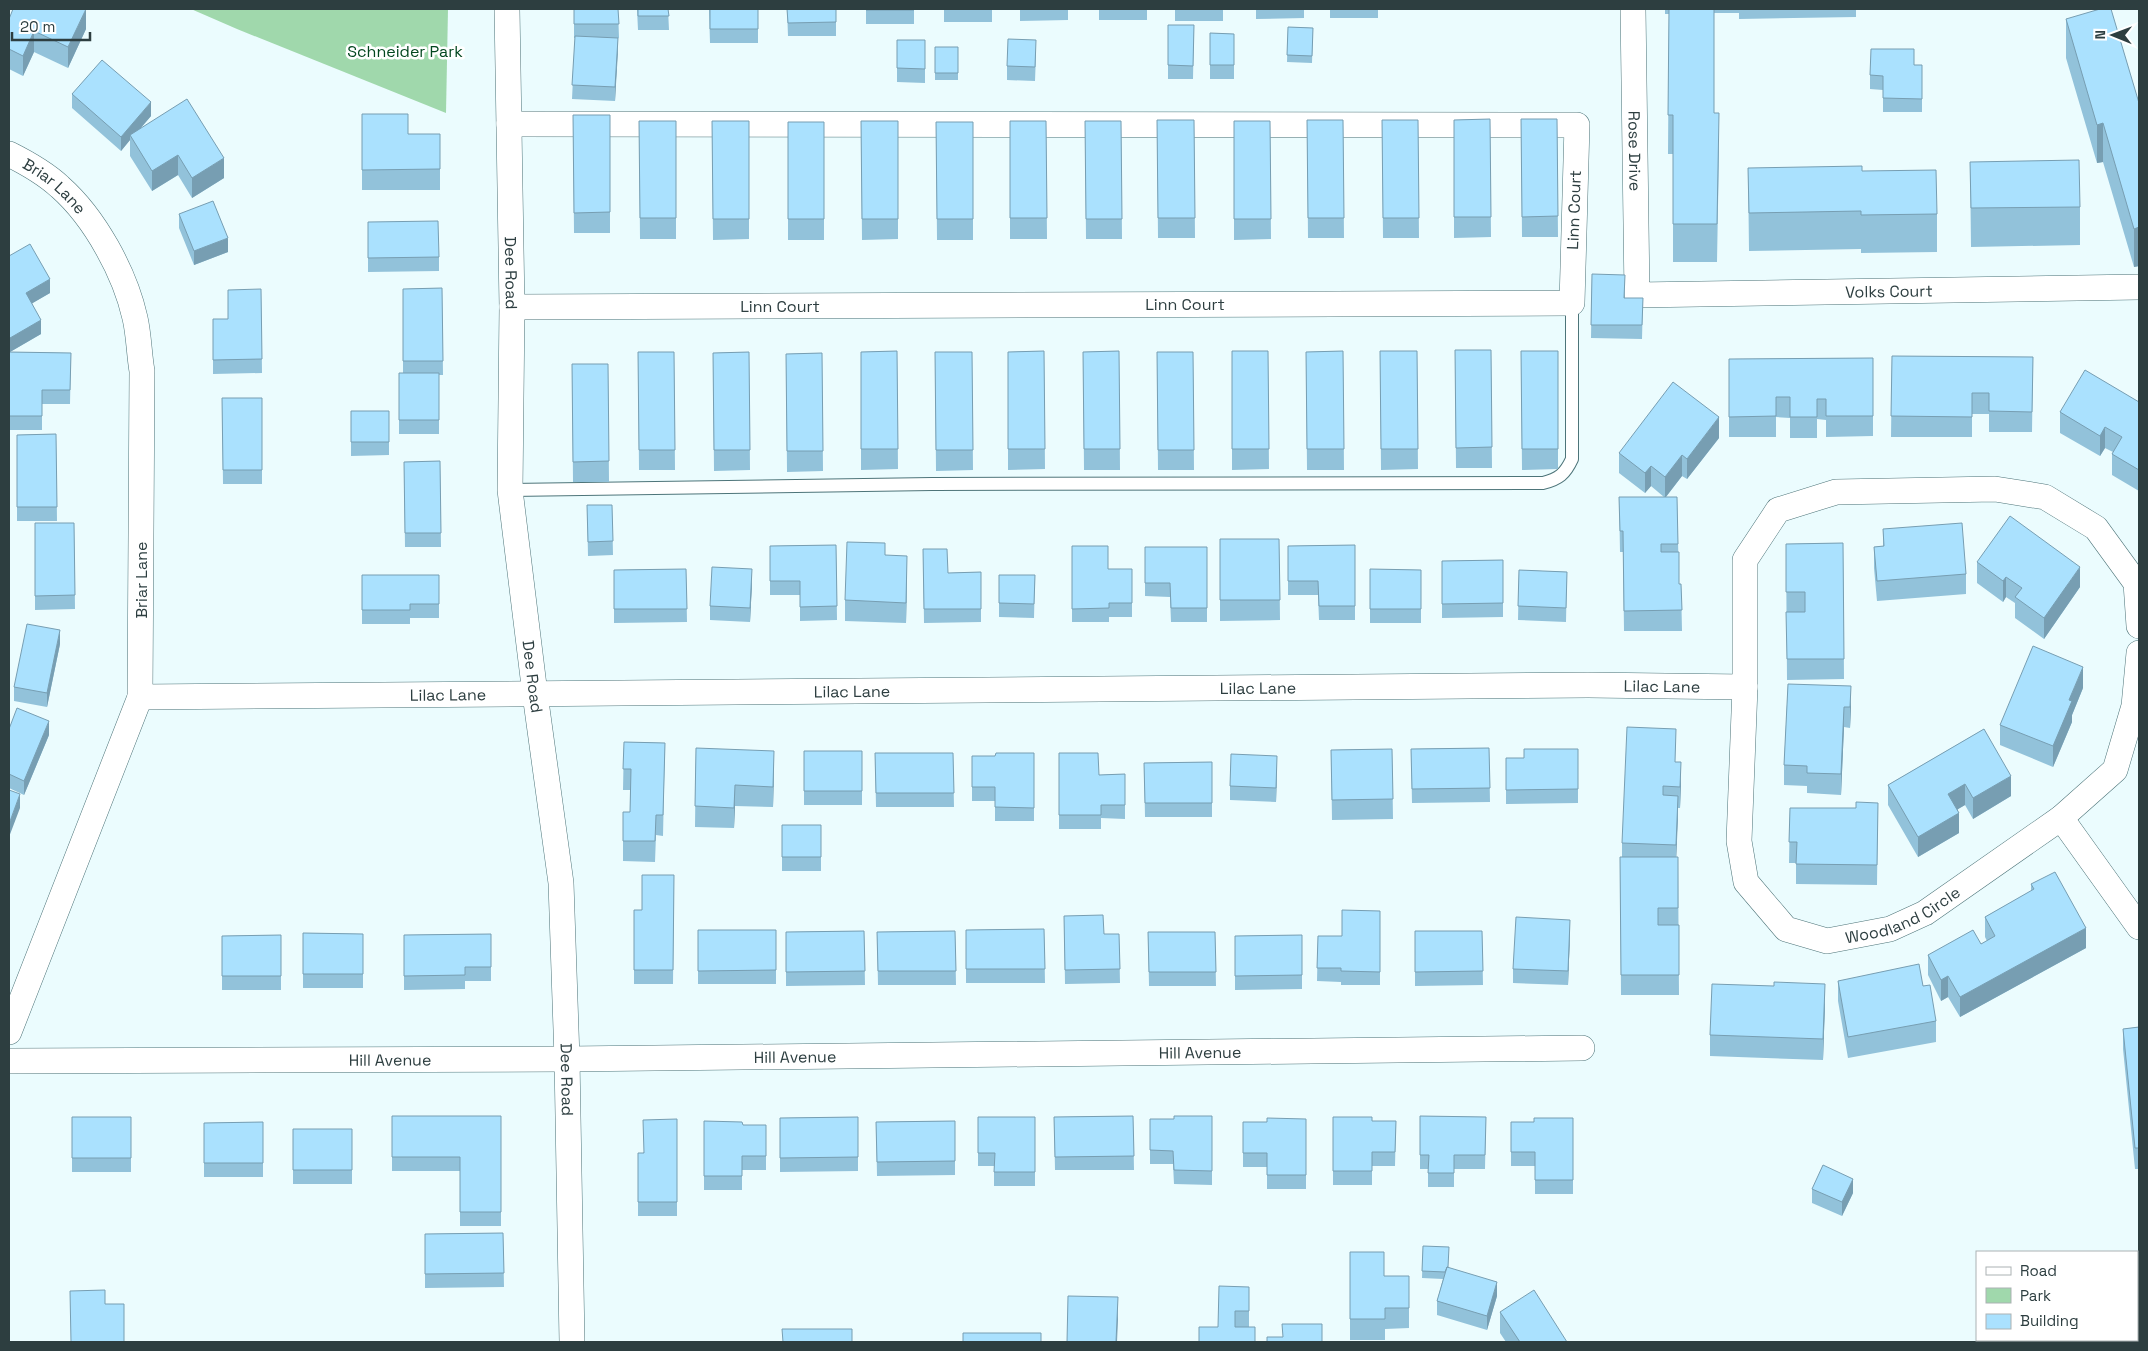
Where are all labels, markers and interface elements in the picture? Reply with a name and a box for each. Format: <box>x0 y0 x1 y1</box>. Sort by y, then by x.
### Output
scale bar <box>12 10 90 42</box>
north arrow <box>2088 10 2138 60</box>
text: 20 m <box>20 17 55 36</box>
text: N <box>2091 30 2109 40</box>
park label: Schneider Park <box>347 41 463 62</box>
street label: Rose Drive <box>1624 111 1646 191</box>
street label: Briar Lane <box>19 153 91 218</box>
street label: Linn Court <box>1562 170 1586 250</box>
street label: Dee Road <box>500 236 523 310</box>
street label: Volks Court <box>1845 280 1933 302</box>
street label: Linn Court <box>1145 294 1225 315</box>
street label: Linn Court <box>740 296 820 317</box>
street label: Briar Lane <box>131 541 152 619</box>
street label: Dee Road <box>518 639 548 714</box>
street label: Lilac Lane <box>1624 675 1700 697</box>
street label: Lilac Lane <box>1220 677 1296 699</box>
street label: Lilac Lane <box>814 680 890 702</box>
street label: Lilac Lane <box>410 684 486 705</box>
street label: Woodland Circle <box>1843 881 1964 948</box>
street label: Hill Avenue <box>1158 1041 1241 1063</box>
street label: Dee Road <box>556 1043 579 1116</box>
street label: Hill Avenue <box>754 1046 836 1067</box>
street label: Hill Avenue <box>349 1049 431 1070</box>
legend <box>1976 1251 2138 1341</box>
text: Road <box>2020 1261 2057 1280</box>
text: Park <box>2020 1286 2051 1305</box>
text: Building <box>2020 1311 2079 1330</box>

